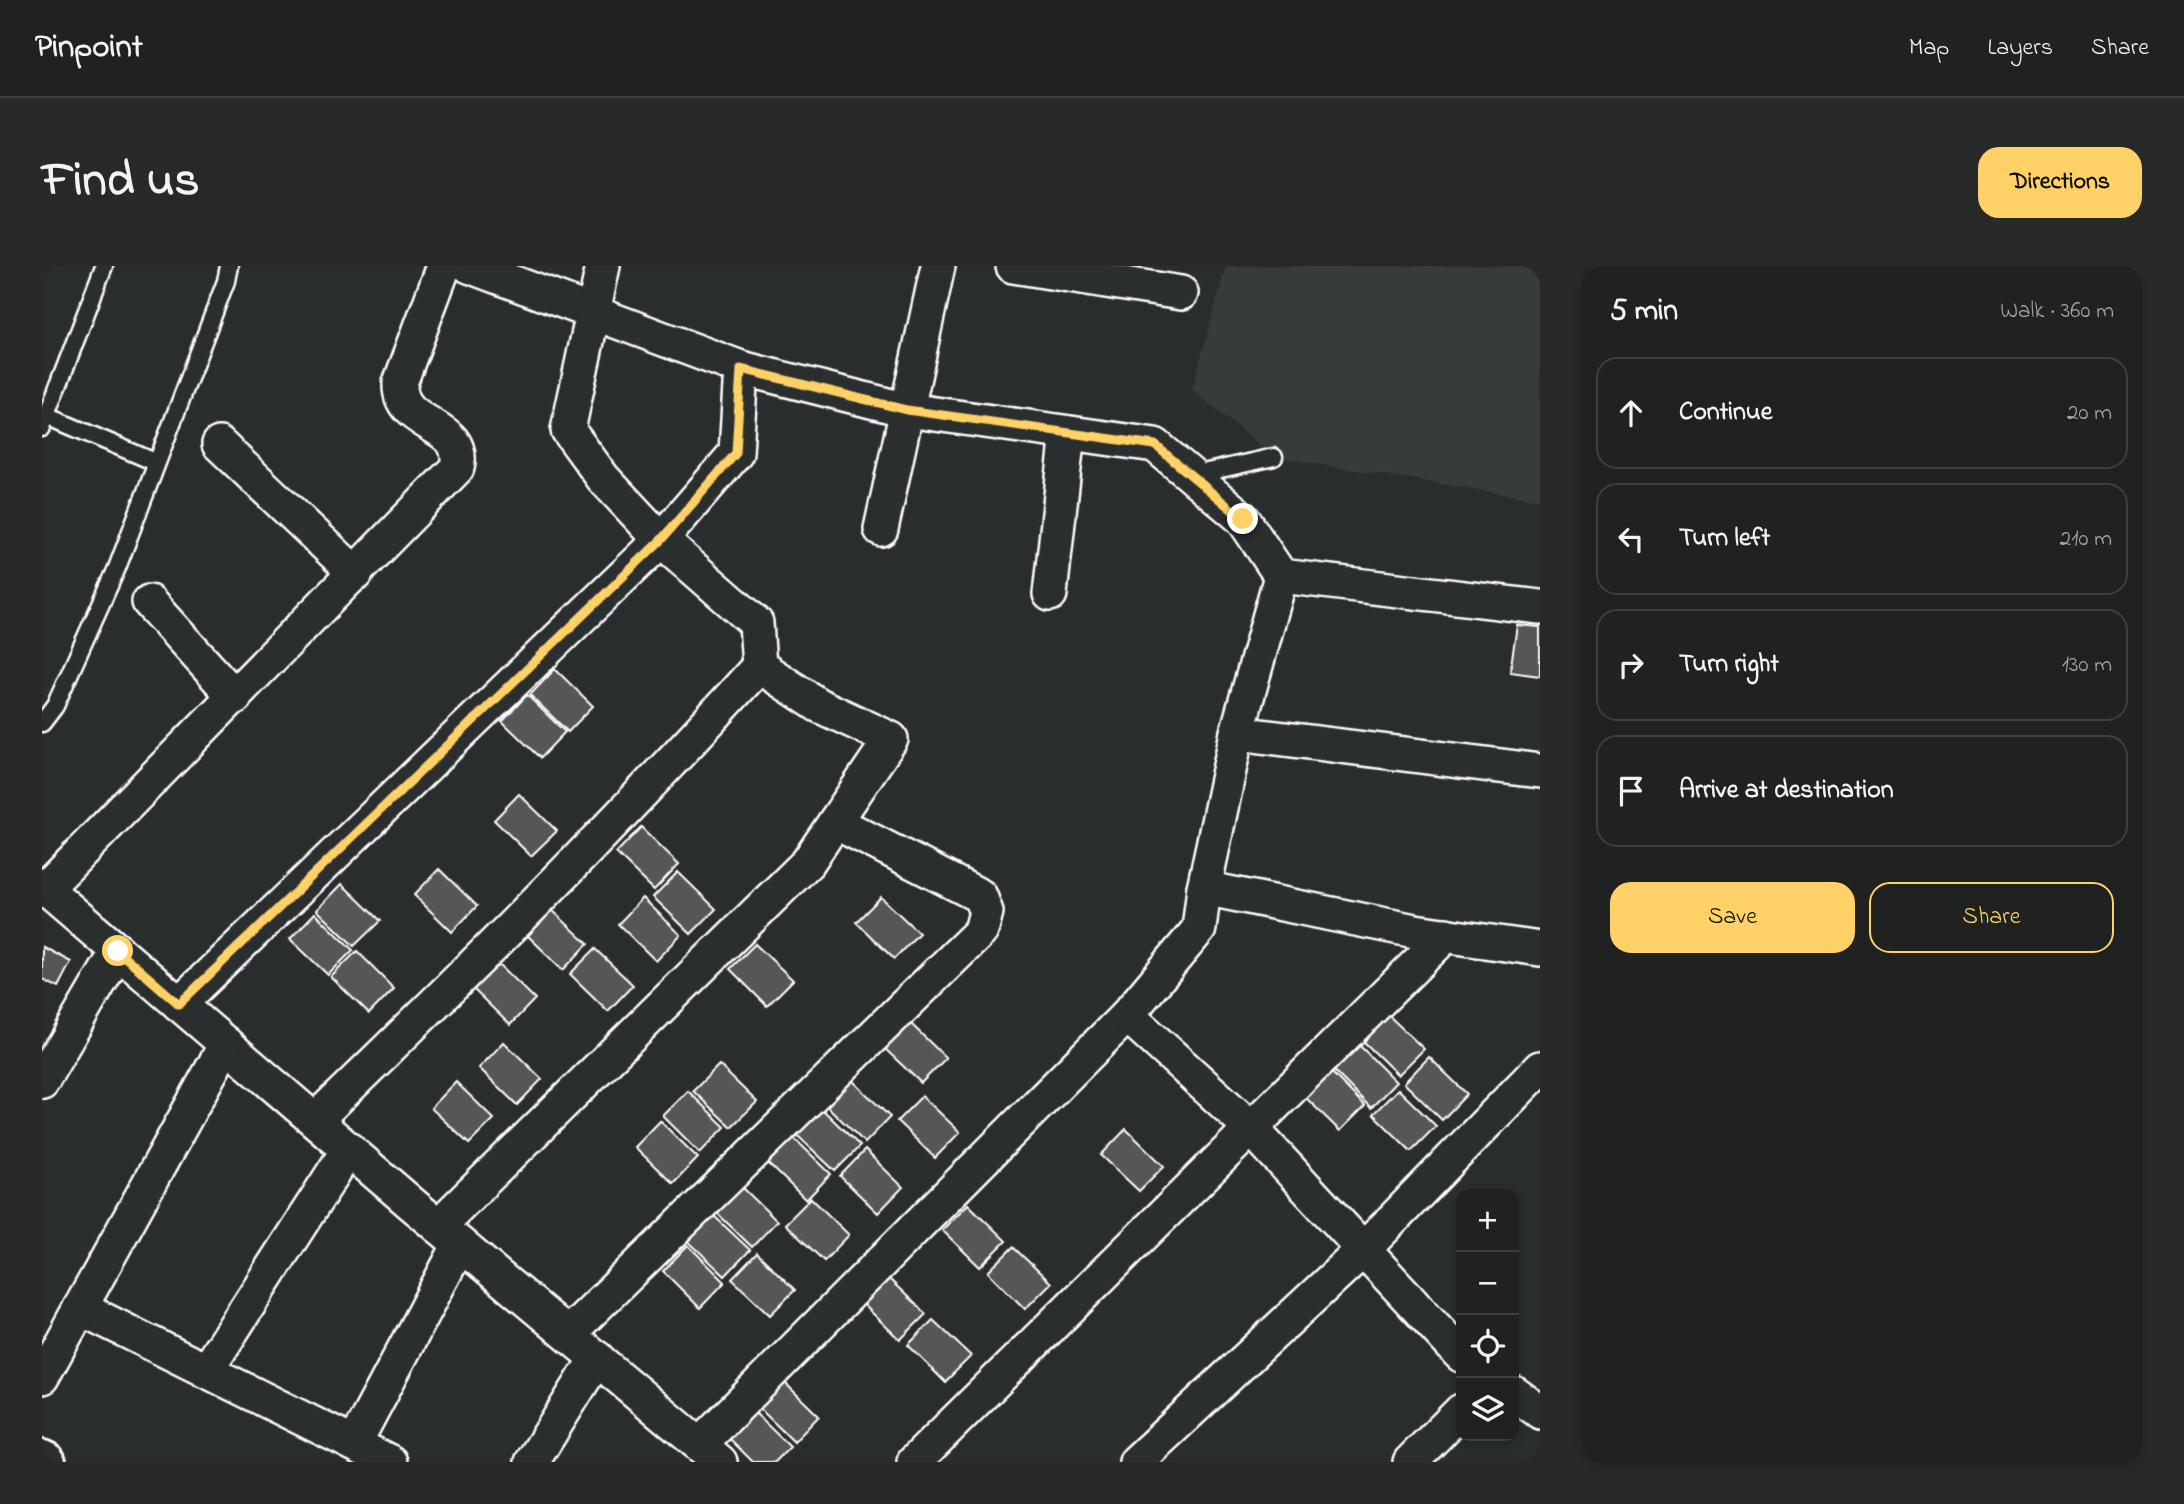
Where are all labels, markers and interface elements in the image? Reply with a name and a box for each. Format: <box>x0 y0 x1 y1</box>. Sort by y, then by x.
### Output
text: Pinpoint <box>35 24 143 72</box>
text: Map <box>1909 31 1949 66</box>
text: Layers <box>1987 31 2053 66</box>
text: Share <box>2091 31 2149 66</box>
text: Find us <box>42 146 199 218</box>
button: Directions <box>1978 147 2142 218</box>
text: 5 min <box>1610 290 1678 334</box>
text: Walk · 360 m <box>2000 295 2114 328</box>
icon: ahead <box>1612 394 1650 432</box>
text: Continue <box>1679 394 1772 432</box>
text: 20 m <box>2067 397 2112 430</box>
route end <box>1227 503 1258 534</box>
icon: left <box>1612 520 1650 558</box>
text: Turn left <box>1679 520 1770 558</box>
text: 210 m <box>2060 523 2112 556</box>
icon: right <box>1612 646 1650 684</box>
text: Turn right <box>1679 646 1779 684</box>
text: 130 m <box>2062 649 2112 682</box>
icon: arrive <box>1612 772 1650 810</box>
text: Arrive at destination <box>1679 772 1894 810</box>
button: Save <box>1610 882 1855 953</box>
button: Share <box>1869 882 2114 953</box>
route start <box>102 935 133 966</box>
map controls <box>1456 1189 1519 1441</box>
button: + <box>1456 1189 1519 1252</box>
button: − <box>1456 1252 1519 1315</box>
button: locate <box>1456 1315 1519 1378</box>
button: layers <box>1456 1378 1519 1441</box>

